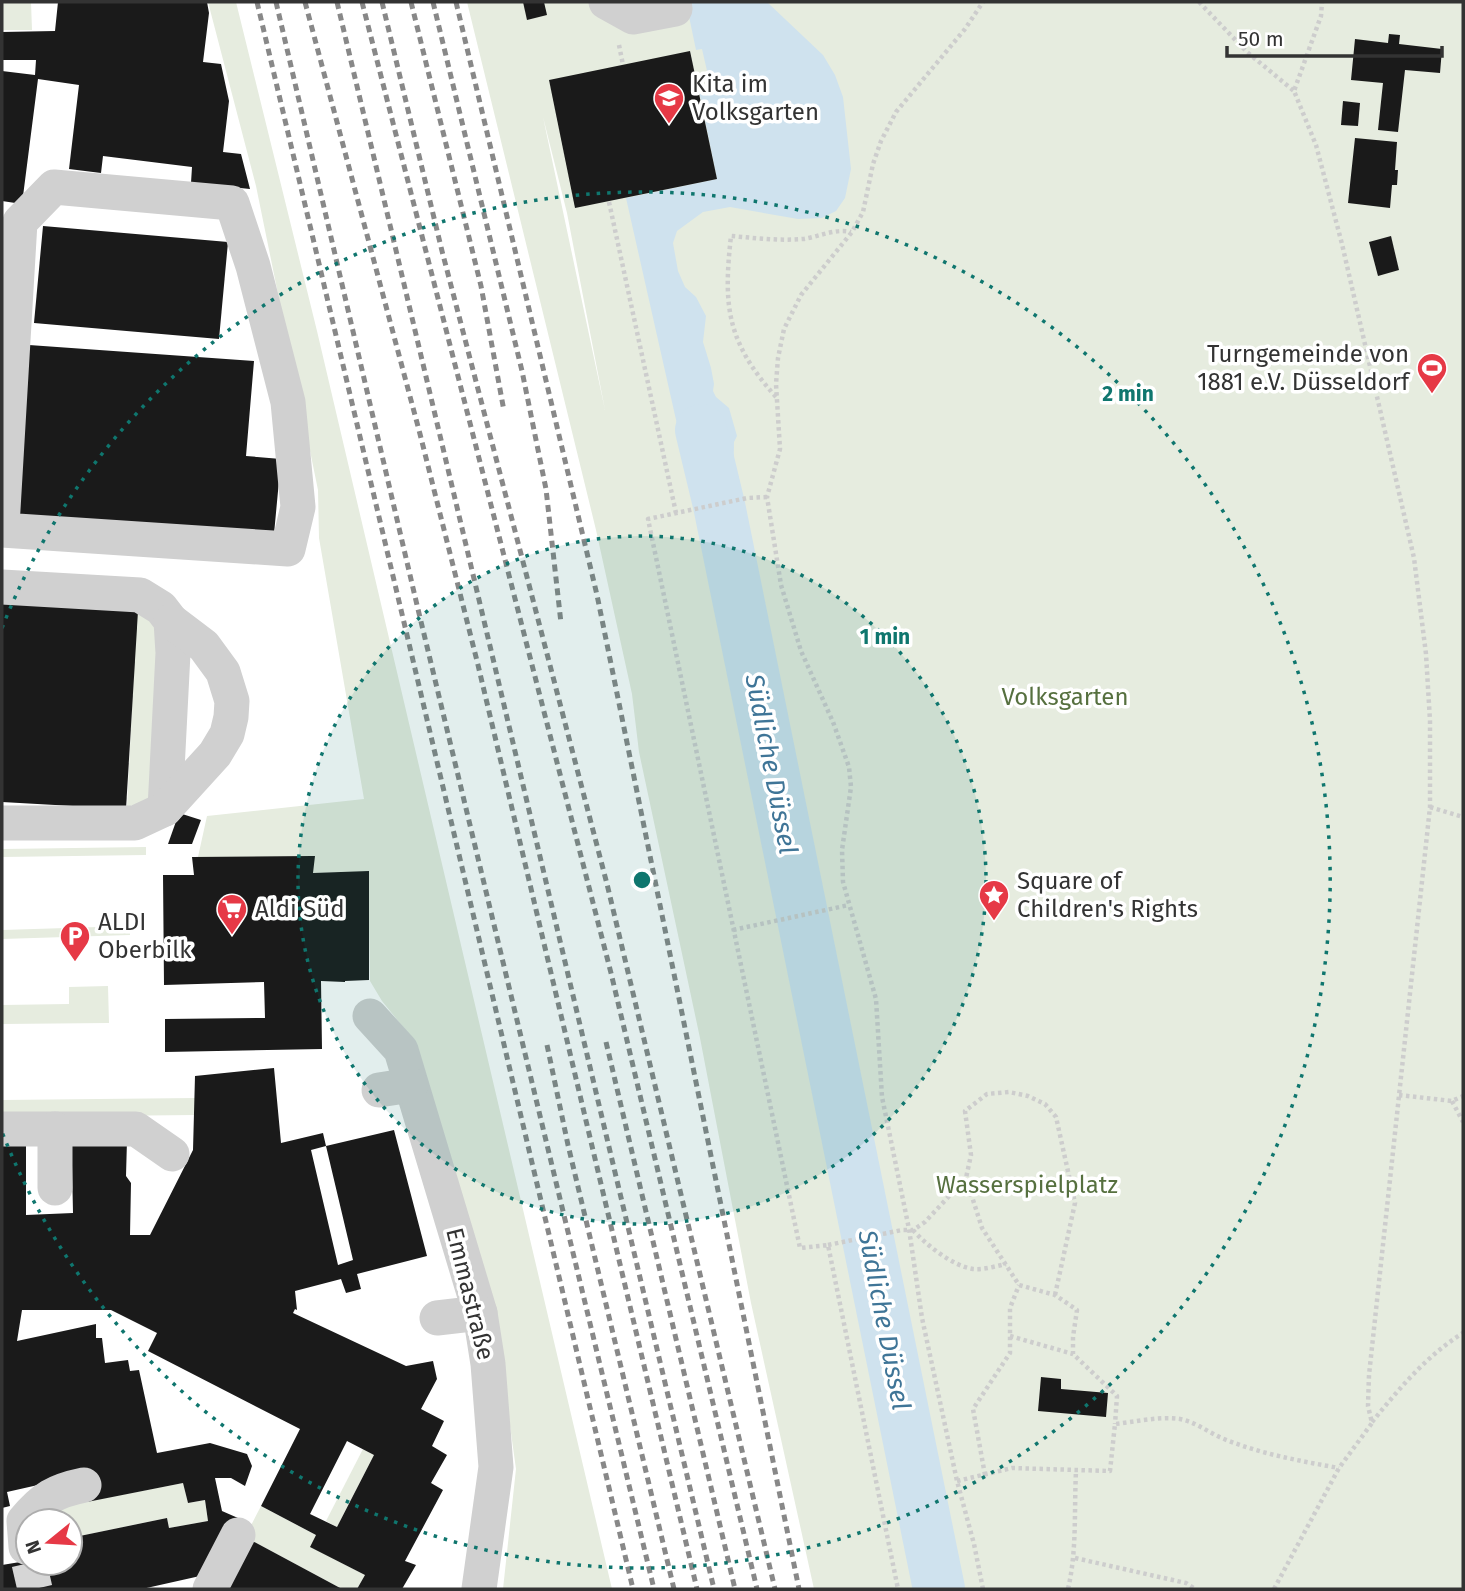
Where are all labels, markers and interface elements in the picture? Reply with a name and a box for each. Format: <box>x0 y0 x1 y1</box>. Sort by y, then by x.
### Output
scale bar <box>1227 14 1442 58</box>
text: 50 m <box>1238 26 1284 52</box>
place label: Kita im Volksgarten <box>692 70 819 126</box>
school or university icon: Kita im Volksgarten <box>652 81 686 125</box>
place label: Turngemeinde von 1881 e.V. Düsseldorf <box>1197 340 1411 396</box>
sports icon: Turngemeinde von 1881 e.V. Düsseldorf <box>1415 351 1449 395</box>
text: 2 min <box>1102 381 1154 407</box>
text: 1 min <box>860 624 910 650</box>
water label: Südliche Düssel <box>738 670 804 857</box>
park label: Volksgarten <box>1002 683 1128 711</box>
place label: Square of Children's Rights <box>1017 867 1198 923</box>
centre of rings <box>630 868 654 892</box>
place icon: Square of Children's Rights <box>977 878 1011 922</box>
supermarket icon: Aldi Süd <box>215 892 249 936</box>
place label: Aldi Süd <box>255 895 345 923</box>
place label: ALDI Oberbilk <box>98 908 192 964</box>
parking icon: ALDI Oberbilk <box>58 919 92 963</box>
park label: Wasserspielplatz <box>936 1171 1118 1199</box>
street label: Emmastraße <box>440 1225 500 1363</box>
water label: Südliche Düssel <box>851 1226 917 1413</box>
north arrow <box>14 1507 84 1577</box>
text: N <box>20 1538 46 1557</box>

